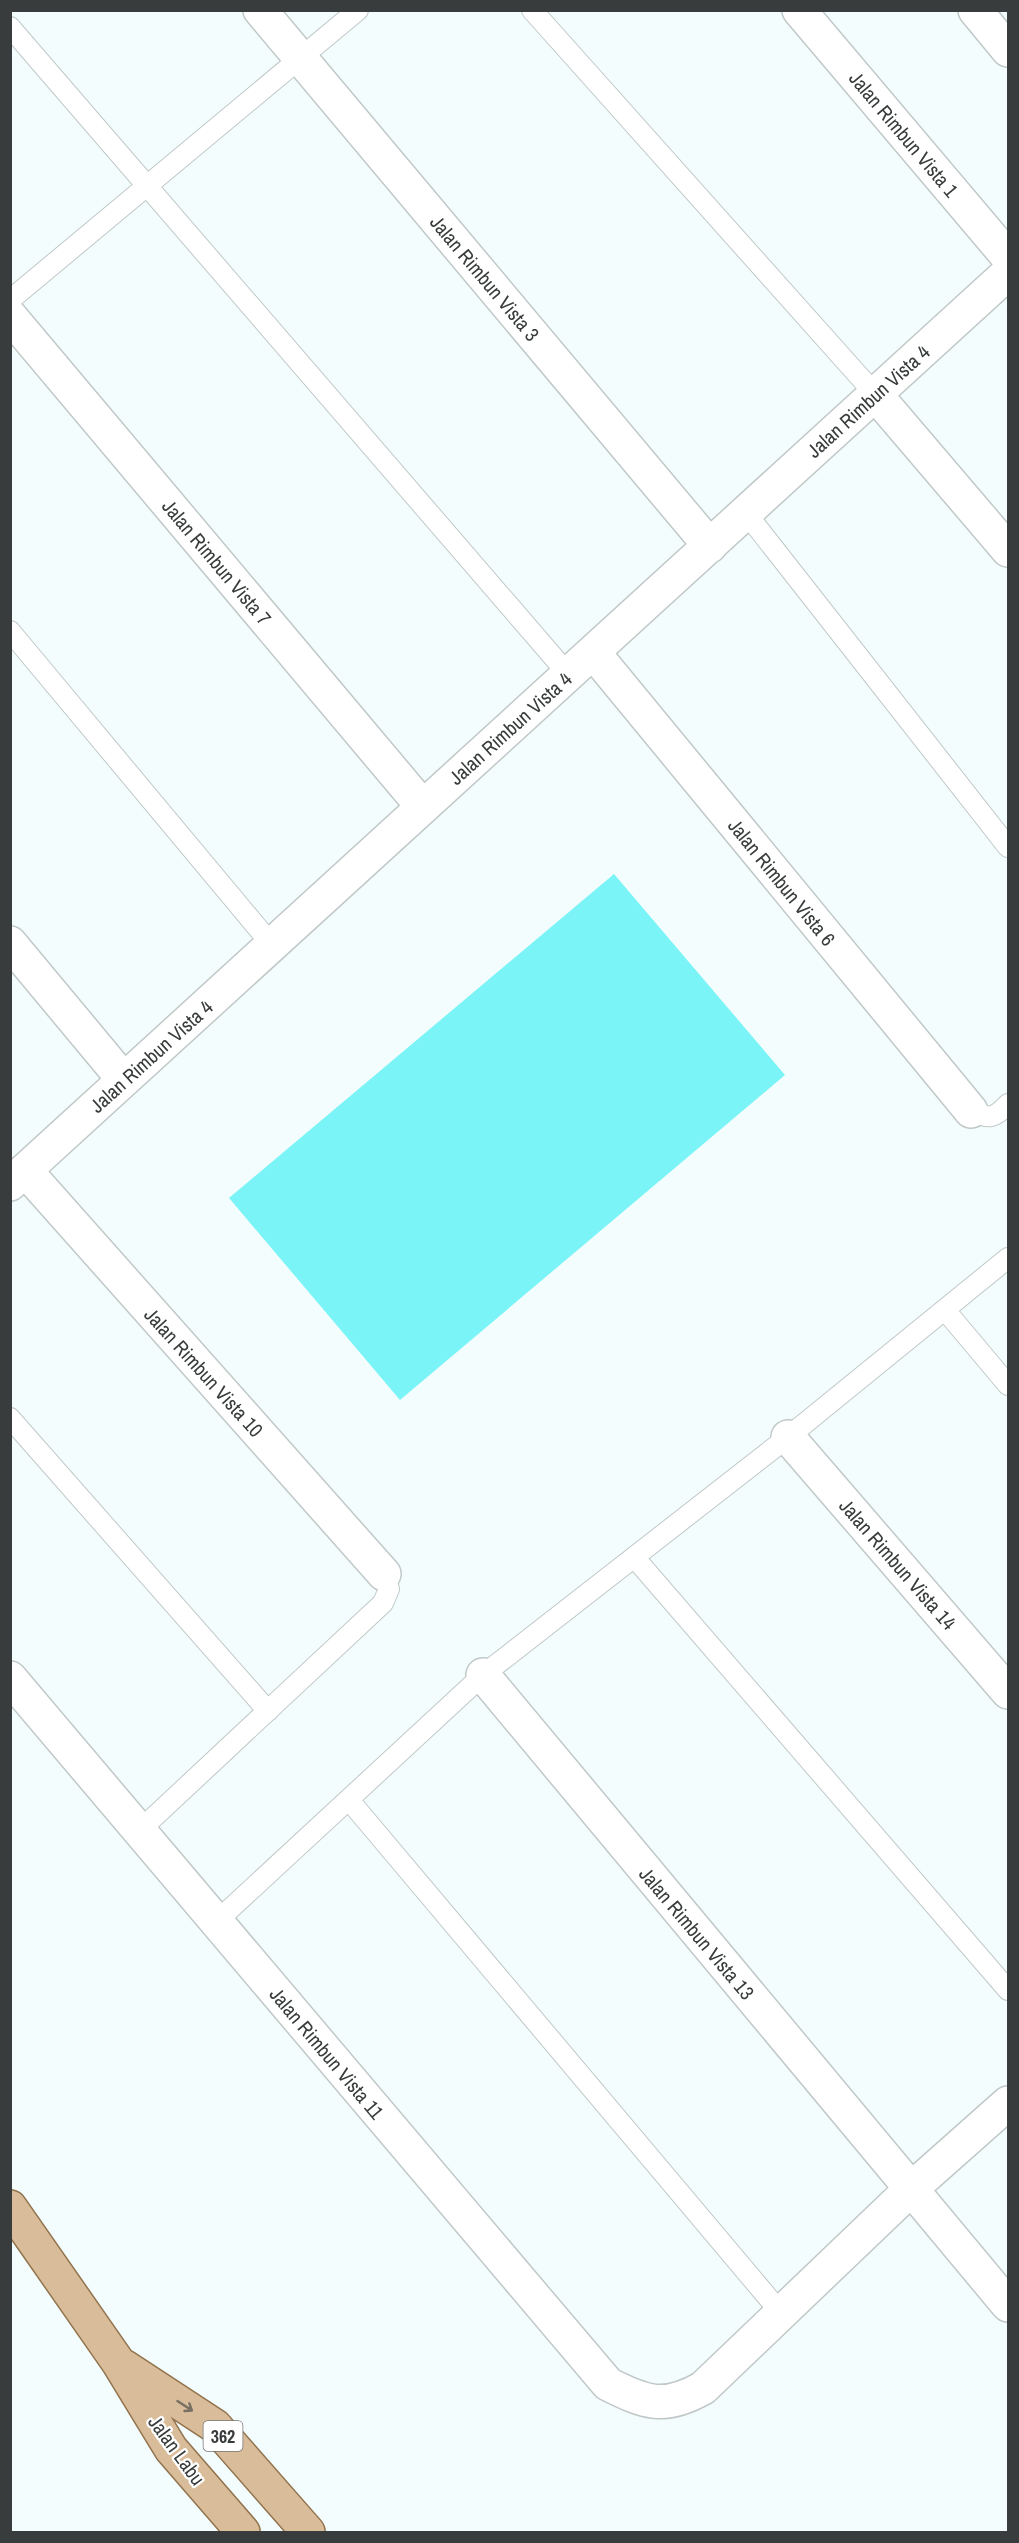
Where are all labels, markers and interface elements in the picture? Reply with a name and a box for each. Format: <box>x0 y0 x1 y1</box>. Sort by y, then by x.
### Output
street label: Jalan Rimbun Vista 1 <box>843 65 965 203</box>
street label: Jalan Rimbun Vista 3 <box>424 209 546 347</box>
street label: Jalan Rimbun Vista 4 <box>801 339 935 463</box>
street label: Jalan Rimbun Vista 7 <box>156 493 278 631</box>
street label: Jalan Rimbun Vista 4 <box>443 666 577 790</box>
street label: Jalan Rimbun Vista 6 <box>722 813 842 951</box>
street label: Jalan Rimbun Vista 4 <box>84 994 218 1118</box>
street label: Jalan Rimbun Vista 10 <box>139 1301 269 1443</box>
street label: Jalan Rimbun Vista 14 <box>833 1493 963 1635</box>
street label: Jalan Rimbun Vista 13 <box>633 1861 761 2005</box>
street label: Jalan Rimbun Vista 11 <box>264 1981 390 2125</box>
one-way arrow <box>176 2400 192 2412</box>
street label: Jalan Labu <box>142 2410 212 2490</box>
road number: 362 <box>204 2421 242 2451</box>

